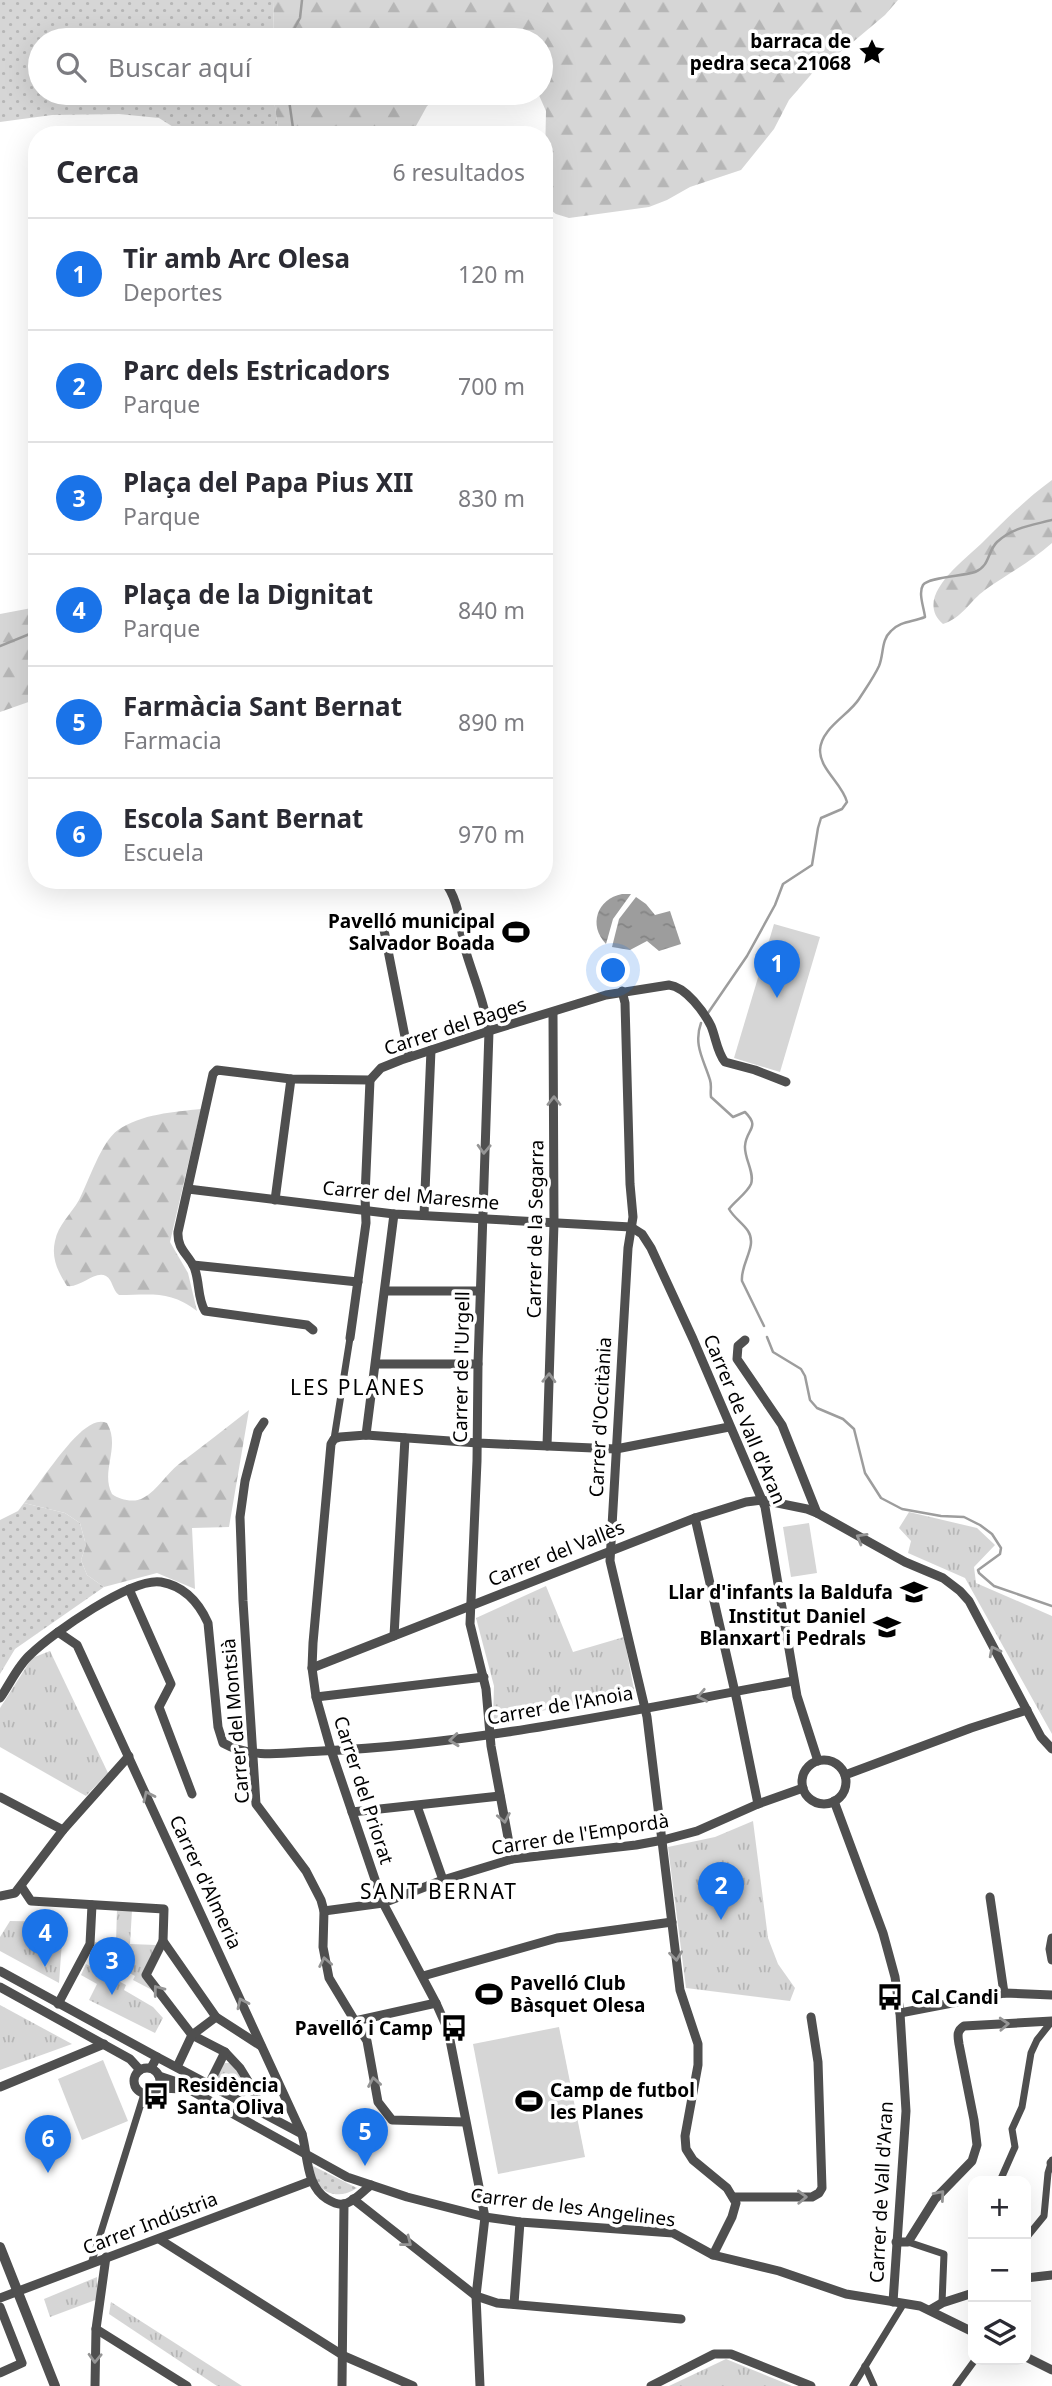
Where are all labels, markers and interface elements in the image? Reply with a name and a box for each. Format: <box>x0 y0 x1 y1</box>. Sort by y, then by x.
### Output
search box <box>28 28 553 105</box>
place label: barraca de pedra seca 21068 <box>690 28 851 76</box>
place icon: barraca de pedra seca 21068 <box>857 37 887 67</box>
icon: search <box>52 48 90 86</box>
text: Buscar aquí <box>108 49 251 85</box>
text: Cerca <box>56 151 139 192</box>
text: 6 resultados <box>392 156 525 188</box>
text: Tir amb Arc Olesa <box>123 240 350 276</box>
text: 1 <box>72 258 86 290</box>
text: 120 m <box>458 258 525 290</box>
text: Deportes <box>123 276 223 308</box>
text: Parc dels Estricadors <box>123 352 390 388</box>
text: 2 <box>72 370 86 402</box>
text: 700 m <box>458 370 525 402</box>
text: Parque <box>123 388 200 420</box>
text: Plaça del Papa Pius XII <box>123 464 413 500</box>
text: 3 <box>72 482 86 514</box>
text: 830 m <box>458 482 525 514</box>
text: Parque <box>123 500 200 532</box>
text: Plaça de la Dignitat <box>123 576 373 612</box>
text: 4 <box>72 594 86 626</box>
text: 840 m <box>458 594 525 626</box>
text: Parque <box>123 612 200 644</box>
text: Farmàcia Sant Bernat <box>123 688 402 724</box>
text: 5 <box>72 706 86 738</box>
text: 890 m <box>458 706 525 738</box>
text: Farmacia <box>123 724 222 756</box>
text: Escola Sant Bernat <box>123 800 363 836</box>
text: 6 <box>72 818 86 850</box>
text: 970 m <box>458 818 525 850</box>
text: Escuela <box>123 836 204 868</box>
place label: Pavelló municipal Salvador Boada <box>328 908 495 956</box>
sports icon: Pavelló municipal Salvador Boada <box>501 917 531 947</box>
pin: 1 <box>754 940 800 998</box>
your location <box>596 953 630 987</box>
street label: Carrer del Bages <box>380 991 530 1061</box>
one-way arrow <box>546 1095 562 1106</box>
street label: Carrer de la Segarra <box>520 1139 550 1319</box>
one-way arrow <box>477 1143 492 1154</box>
street label: Carrer del Maresme <box>322 1174 500 1216</box>
street label: Carrer de l'Urgell <box>447 1291 475 1443</box>
street label: Carrer de Vall d'Aran <box>697 1330 793 1508</box>
street label: Carrer d'Occitània <box>583 1336 617 1498</box>
one-way arrow <box>542 1372 557 1383</box>
district label: LES PLANES <box>290 1373 426 1401</box>
street label: Carrer del Vallès <box>484 1514 628 1592</box>
one-way arrow <box>856 1533 868 1546</box>
school or university icon: Llar d'infants la Baldufa <box>899 1577 929 1607</box>
place label: Llar d'infants la Baldufa <box>668 1579 893 1605</box>
place label: Institut Daniel Blanxart i Pedrals <box>699 1603 866 1651</box>
school or university icon: Institut Daniel Blanxart i Pedrals <box>872 1612 902 1642</box>
street label: Carrer del Montsià <box>215 1637 255 1805</box>
one-way arrow <box>989 1646 1003 1658</box>
street label: Carrer de l'Anoia <box>485 1679 635 1731</box>
one-way arrow <box>696 1688 708 1703</box>
street label: Carrer del Priorat <box>328 1713 400 1868</box>
one-way arrow <box>448 1732 460 1747</box>
one-way arrow <box>142 1791 156 1803</box>
street label: Carrer de l'Empordà <box>489 1807 671 1861</box>
street label: Carrer d'Almeria <box>164 1811 248 1953</box>
one-way arrow <box>496 1812 511 1824</box>
pin: 2 <box>698 1862 744 1920</box>
district label: SANT BERNAT <box>360 1877 518 1905</box>
pin: 4 <box>22 1909 68 1967</box>
pin: 3 <box>89 1937 135 1995</box>
one-way arrow <box>668 1950 683 1962</box>
one-way arrow <box>319 1956 334 1968</box>
place label: Pavelló Club Bàsquet Olesa <box>510 1970 645 2018</box>
sports icon: Pavelló Club Bàsquet Olesa <box>474 1979 504 2009</box>
bus stop icon: Cal Candi <box>875 1982 905 2012</box>
place label: Cal Candi <box>911 1984 999 2010</box>
one-way arrow <box>154 1986 166 1998</box>
one-way arrow <box>236 1998 250 2010</box>
bus stop icon: Pavelló i Camp <box>439 2013 469 2043</box>
place label: Pavelló i Camp <box>295 2015 433 2041</box>
one-way arrow <box>999 2016 1010 2031</box>
place label: Residència Santa Oliva <box>177 2072 284 2120</box>
one-way arrow <box>368 2076 383 2088</box>
place label: Camp de futbol les Planes <box>550 2077 695 2125</box>
bus stop icon: Residència Santa Oliva <box>141 2081 171 2111</box>
sports icon: Camp de futbol les Planes <box>514 2086 544 2116</box>
street label: Carrer de Vall d'Aran <box>863 2100 899 2284</box>
pin: 5 <box>342 2108 388 2166</box>
pin: 6 <box>25 2115 71 2173</box>
map controls <box>968 2176 1031 2365</box>
button: + <box>968 2176 1031 2239</box>
street label: Carrer de les Angelines <box>469 2182 677 2232</box>
street label: Carrer Indústria <box>79 2185 221 2261</box>
one-way arrow <box>796 2189 807 2204</box>
one-way arrow <box>932 2190 944 2203</box>
one-way arrow <box>399 2233 412 2246</box>
button: − <box>968 2239 1031 2302</box>
button: layers <box>968 2302 1031 2365</box>
one-way arrow <box>88 2352 103 2363</box>

